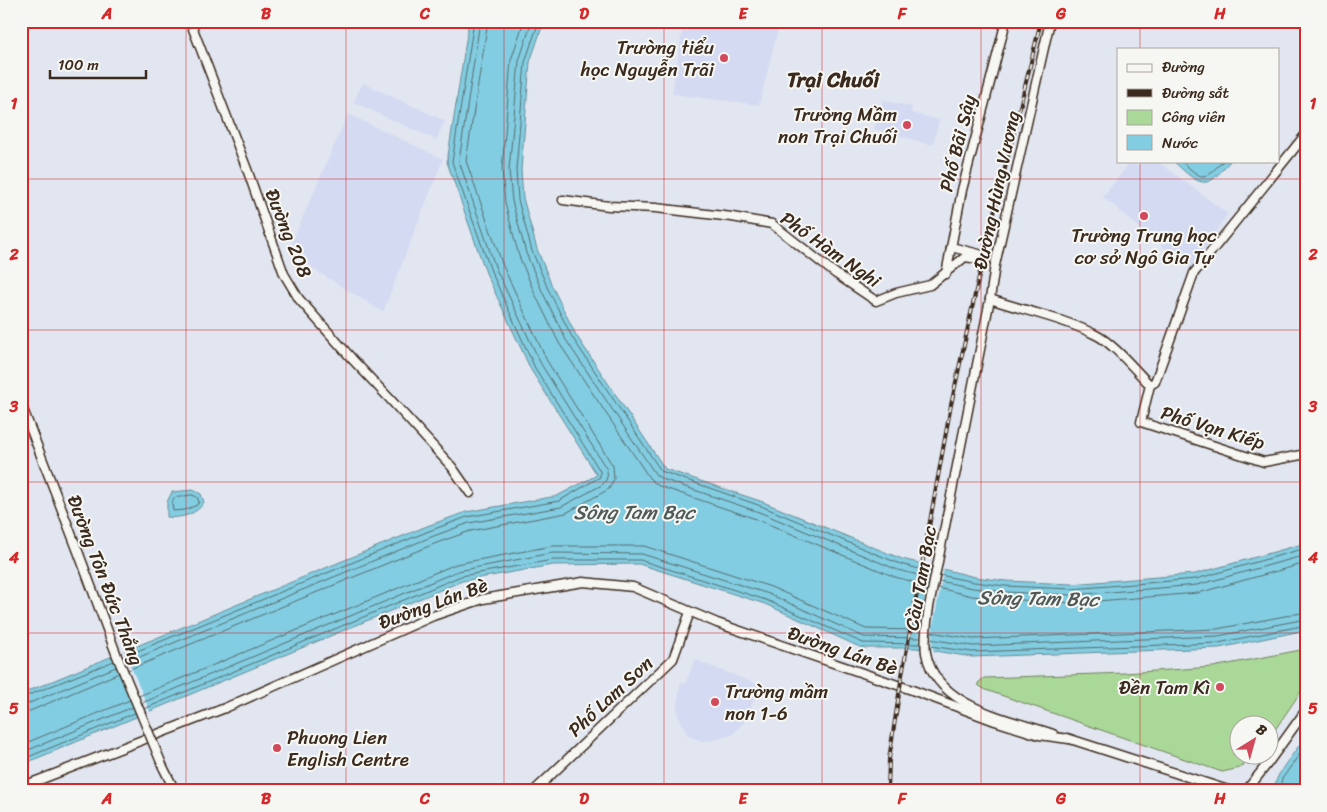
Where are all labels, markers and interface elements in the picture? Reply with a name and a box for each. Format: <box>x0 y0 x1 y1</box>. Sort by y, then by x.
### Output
text: A <box>101 0 112 28</box>
text: B <box>261 0 272 28</box>
text: C <box>419 0 431 28</box>
text: D <box>579 0 589 28</box>
text: E <box>739 0 749 28</box>
text: F <box>897 0 908 28</box>
text: G <box>1055 0 1067 28</box>
text: H <box>1213 0 1226 28</box>
place label: Trường tiểu học Nguyễn Trãi <box>580 31 715 86</box>
scale bar <box>50 48 146 80</box>
legend <box>1117 48 1280 162</box>
text: 100 m <box>58 52 99 78</box>
marker: Trường tiểu học Nguyễn Trãi <box>718 52 730 64</box>
text: Đường <box>1162 54 1205 80</box>
district label: Trại Chuối <box>787 61 880 99</box>
text: Đường sắt <box>1162 80 1229 106</box>
text: 1 <box>11 89 18 118</box>
text: 1 <box>1310 89 1317 118</box>
street label: Phố Bãi Sậy <box>929 91 986 195</box>
place label: Trường Mầm non Trại Chuối <box>778 98 898 153</box>
text: Công viên <box>1162 104 1225 130</box>
street label: Đường Hùng Vương <box>964 107 1030 273</box>
marker: Trường Mầm non Trại Chuối <box>901 119 913 131</box>
text: Nước <box>1162 130 1199 156</box>
street label: Đường 208 <box>256 184 322 283</box>
street label: Phố Hàm Nghi <box>773 202 889 297</box>
marker: Trường Trung học cơ sở Ngô Gia Tự <box>1138 210 1150 222</box>
place label: Trường Trung học cơ sở Ngô Gia Tự <box>1071 219 1217 274</box>
text: 2 <box>8 240 19 269</box>
text: 2 <box>1307 240 1318 269</box>
text: 3 <box>9 392 19 421</box>
text: 3 <box>1308 392 1318 421</box>
street label: Phố Vạn Kiếp <box>1157 396 1269 459</box>
street label: Đường Tôn Đức Thắng <box>58 490 153 671</box>
water label: Sông Tam Bạc <box>573 495 697 530</box>
street label: Cầu Tam Bạc <box>895 523 946 633</box>
text: 4 <box>8 543 19 572</box>
text: 4 <box>1307 543 1318 572</box>
street label: Đường Lán Bè <box>374 568 493 639</box>
water label: Sông Tam Bạc <box>977 580 1101 617</box>
street label: Đường Lán Bè <box>783 616 903 685</box>
street label: Phố Lam Sơn <box>560 648 661 745</box>
place label: Đền Tam Kì <box>1119 671 1211 704</box>
place label: Trường mầm non 1-6 <box>725 675 829 730</box>
marker: Đền Tam Kì <box>1214 681 1226 693</box>
text: 5 <box>9 694 19 723</box>
text: 5 <box>1308 694 1318 723</box>
marker: Trường mầm non 1-6 <box>709 696 721 708</box>
north arrow <box>1230 714 1280 764</box>
text: B <box>1250 717 1273 743</box>
place label: Phuong Lien English Centre <box>287 721 409 776</box>
marker: Phuong Lien English Centre <box>271 742 283 754</box>
text: A <box>101 784 112 812</box>
text: B <box>261 784 272 812</box>
text: C <box>419 784 431 812</box>
text: D <box>579 784 589 812</box>
text: E <box>739 784 749 812</box>
text: F <box>897 784 908 812</box>
text: G <box>1055 784 1067 812</box>
text: H <box>1213 784 1226 812</box>

